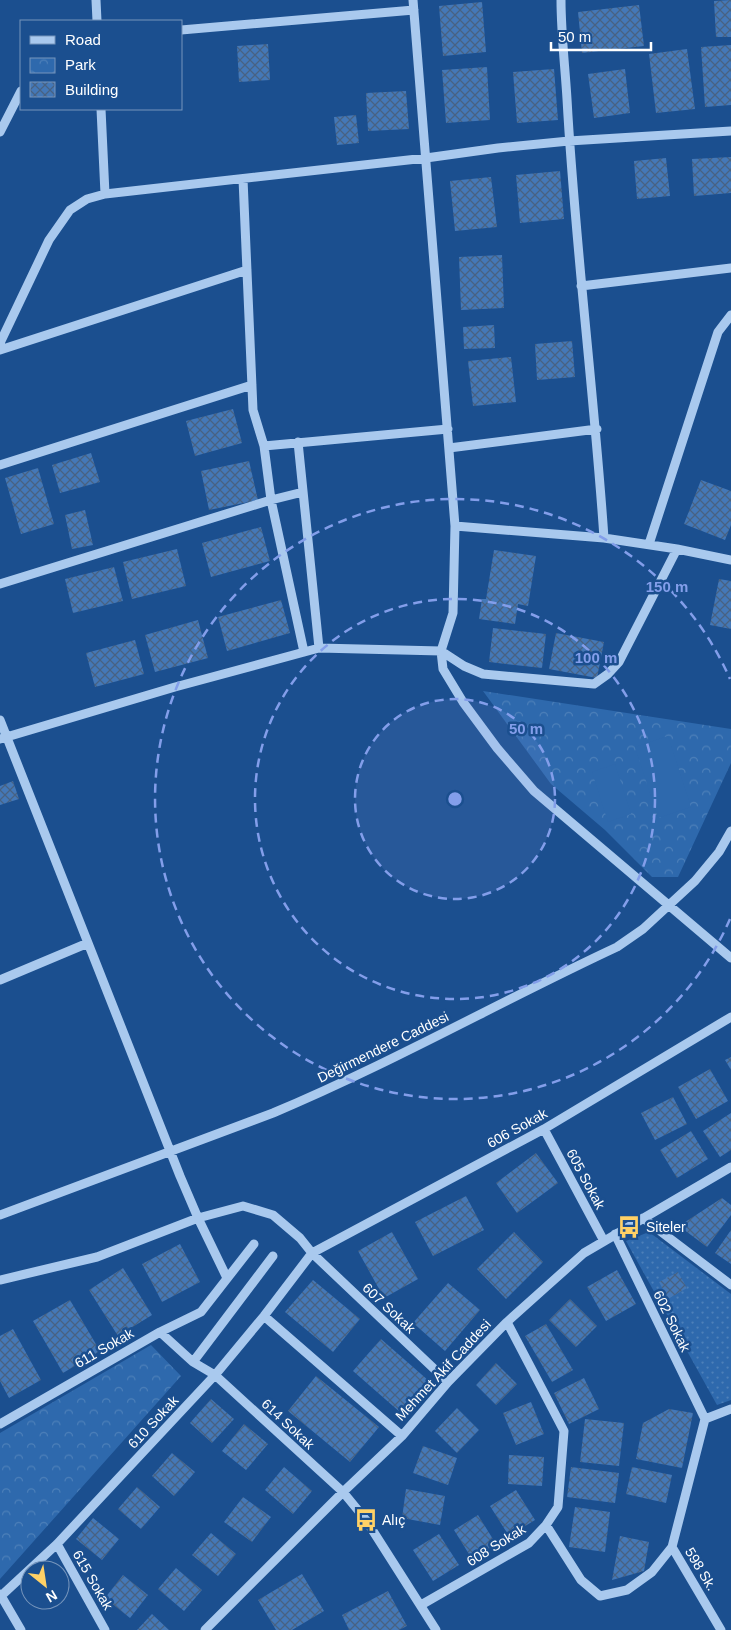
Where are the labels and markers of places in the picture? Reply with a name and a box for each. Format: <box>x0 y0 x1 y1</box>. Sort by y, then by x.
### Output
centre of rings <box>446 790 464 808</box>
bus stop icon: Siteler <box>616 1214 642 1240</box>
place label: Siteler <box>646 1219 686 1235</box>
bus stop icon: Alıç <box>353 1507 379 1533</box>
place label: Alıç <box>382 1512 405 1528</box>

